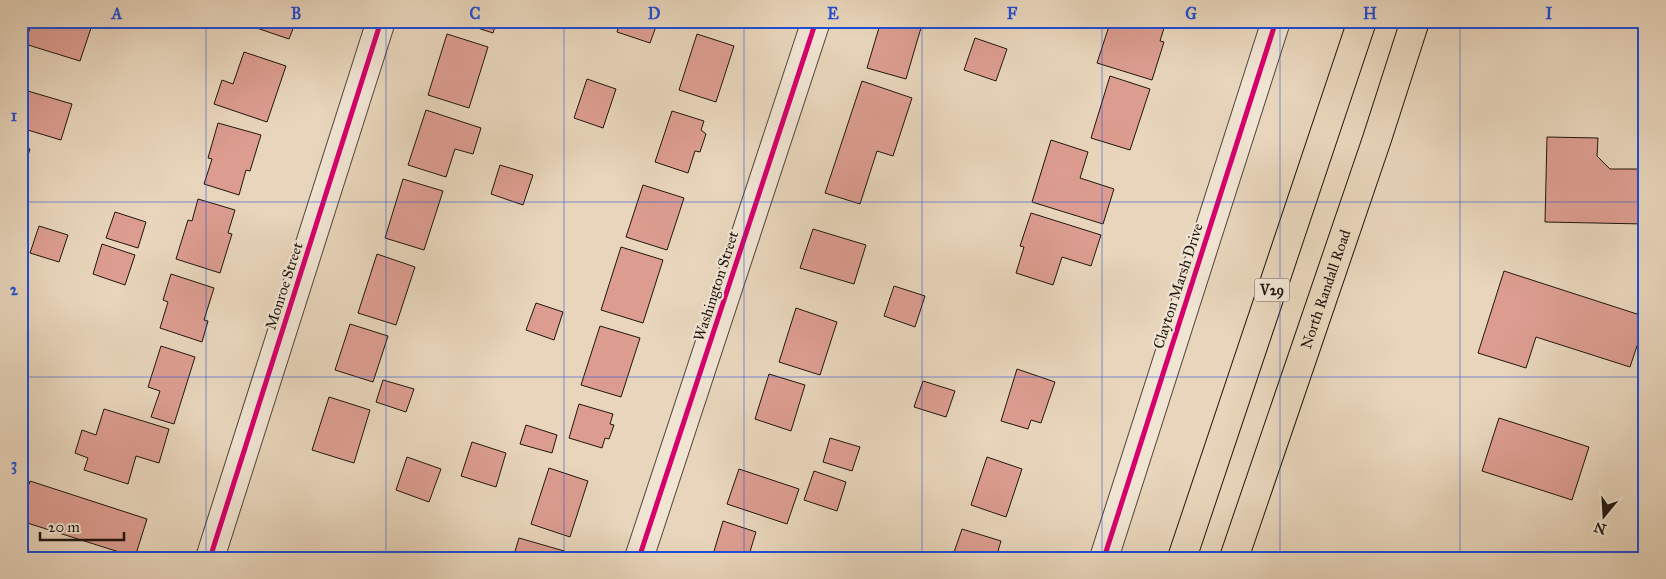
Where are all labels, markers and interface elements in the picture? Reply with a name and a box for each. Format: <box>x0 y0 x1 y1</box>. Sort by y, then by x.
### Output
text: A <box>111 4 123 23</box>
text: B <box>291 4 301 23</box>
text: C <box>470 4 481 23</box>
text: D <box>648 4 661 23</box>
text: E <box>827 4 839 23</box>
text: F <box>1007 4 1018 23</box>
text: G <box>1185 4 1197 23</box>
text: H <box>1363 4 1377 23</box>
text: I <box>1546 4 1553 23</box>
text: 1 <box>11 106 18 125</box>
street label: Clayton Marsh Drive <box>1149 221 1207 351</box>
street label: North Randall Road <box>1297 227 1355 351</box>
street label: Washington Street <box>690 228 742 343</box>
street label: Monroe Street <box>261 239 307 332</box>
road number: V29 <box>1254 278 1290 302</box>
text: 2 <box>10 280 19 299</box>
text: 3 <box>11 455 17 475</box>
north arrow <box>1578 492 1628 542</box>
scale bar <box>40 509 124 541</box>
text: 20 m <box>48 518 80 536</box>
text: N <box>1592 518 1608 538</box>

